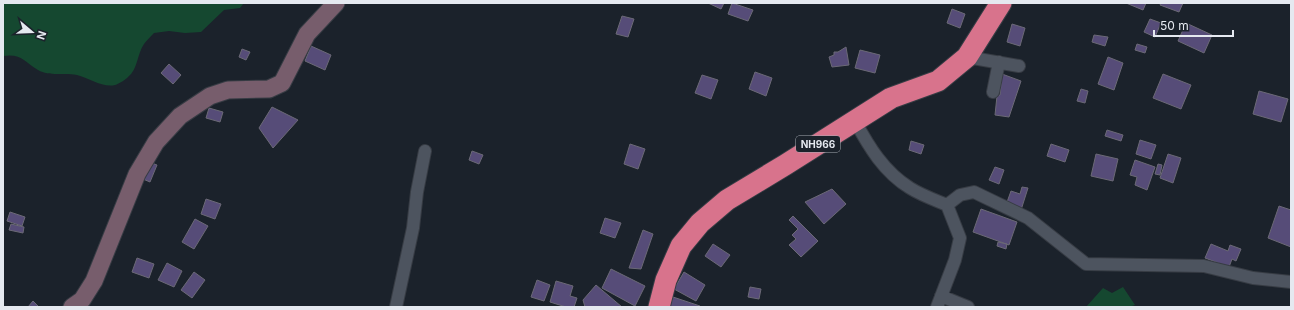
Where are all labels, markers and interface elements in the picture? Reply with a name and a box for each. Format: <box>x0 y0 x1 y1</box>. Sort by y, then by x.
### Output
north arrow <box>12 12 52 52</box>
scale bar <box>1154 12 1233 38</box>
text: 50 m <box>1160 18 1189 33</box>
text: N <box>33 29 49 42</box>
road number: NH966 <box>796 136 840 152</box>

